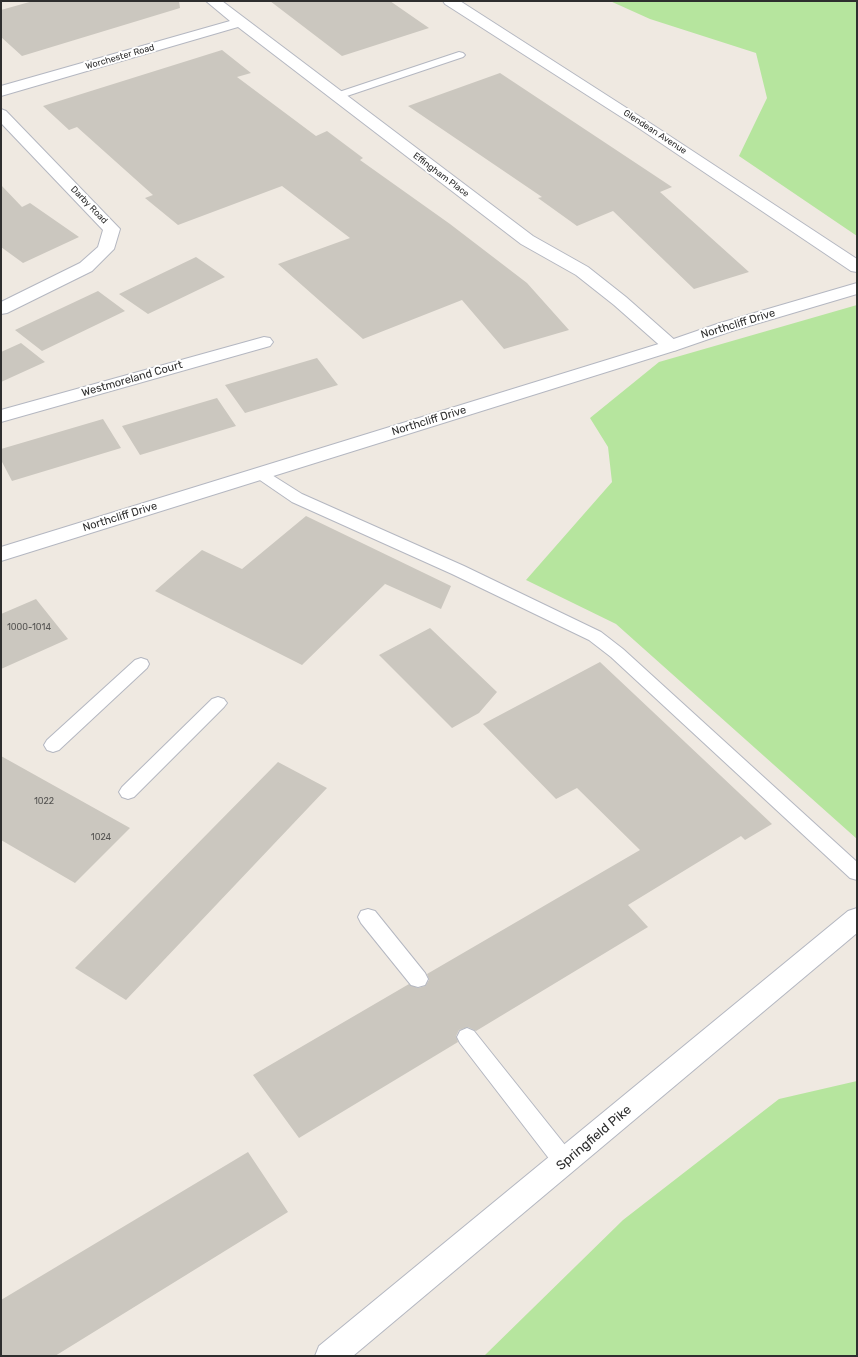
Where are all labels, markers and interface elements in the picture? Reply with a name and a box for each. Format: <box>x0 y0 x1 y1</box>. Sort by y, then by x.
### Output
street label: Worchester Road <box>84 42 156 72</box>
street label: Glendean Avenue <box>621 107 689 157</box>
street label: Effingham Place <box>411 150 471 200</box>
street label: Darby Road <box>68 184 110 226</box>
street label: Northcliff Drive <box>699 306 777 342</box>
street label: Westmoreland Court <box>80 358 184 400</box>
street label: Northcliff Drive <box>390 403 468 439</box>
street label: Northcliff Drive <box>81 499 159 535</box>
house number: 1000-1014 <box>7 622 51 632</box>
house number: 1022 <box>34 796 54 806</box>
house number: 1024 <box>91 832 111 842</box>
street label: Springfield Pike <box>553 1102 635 1174</box>

